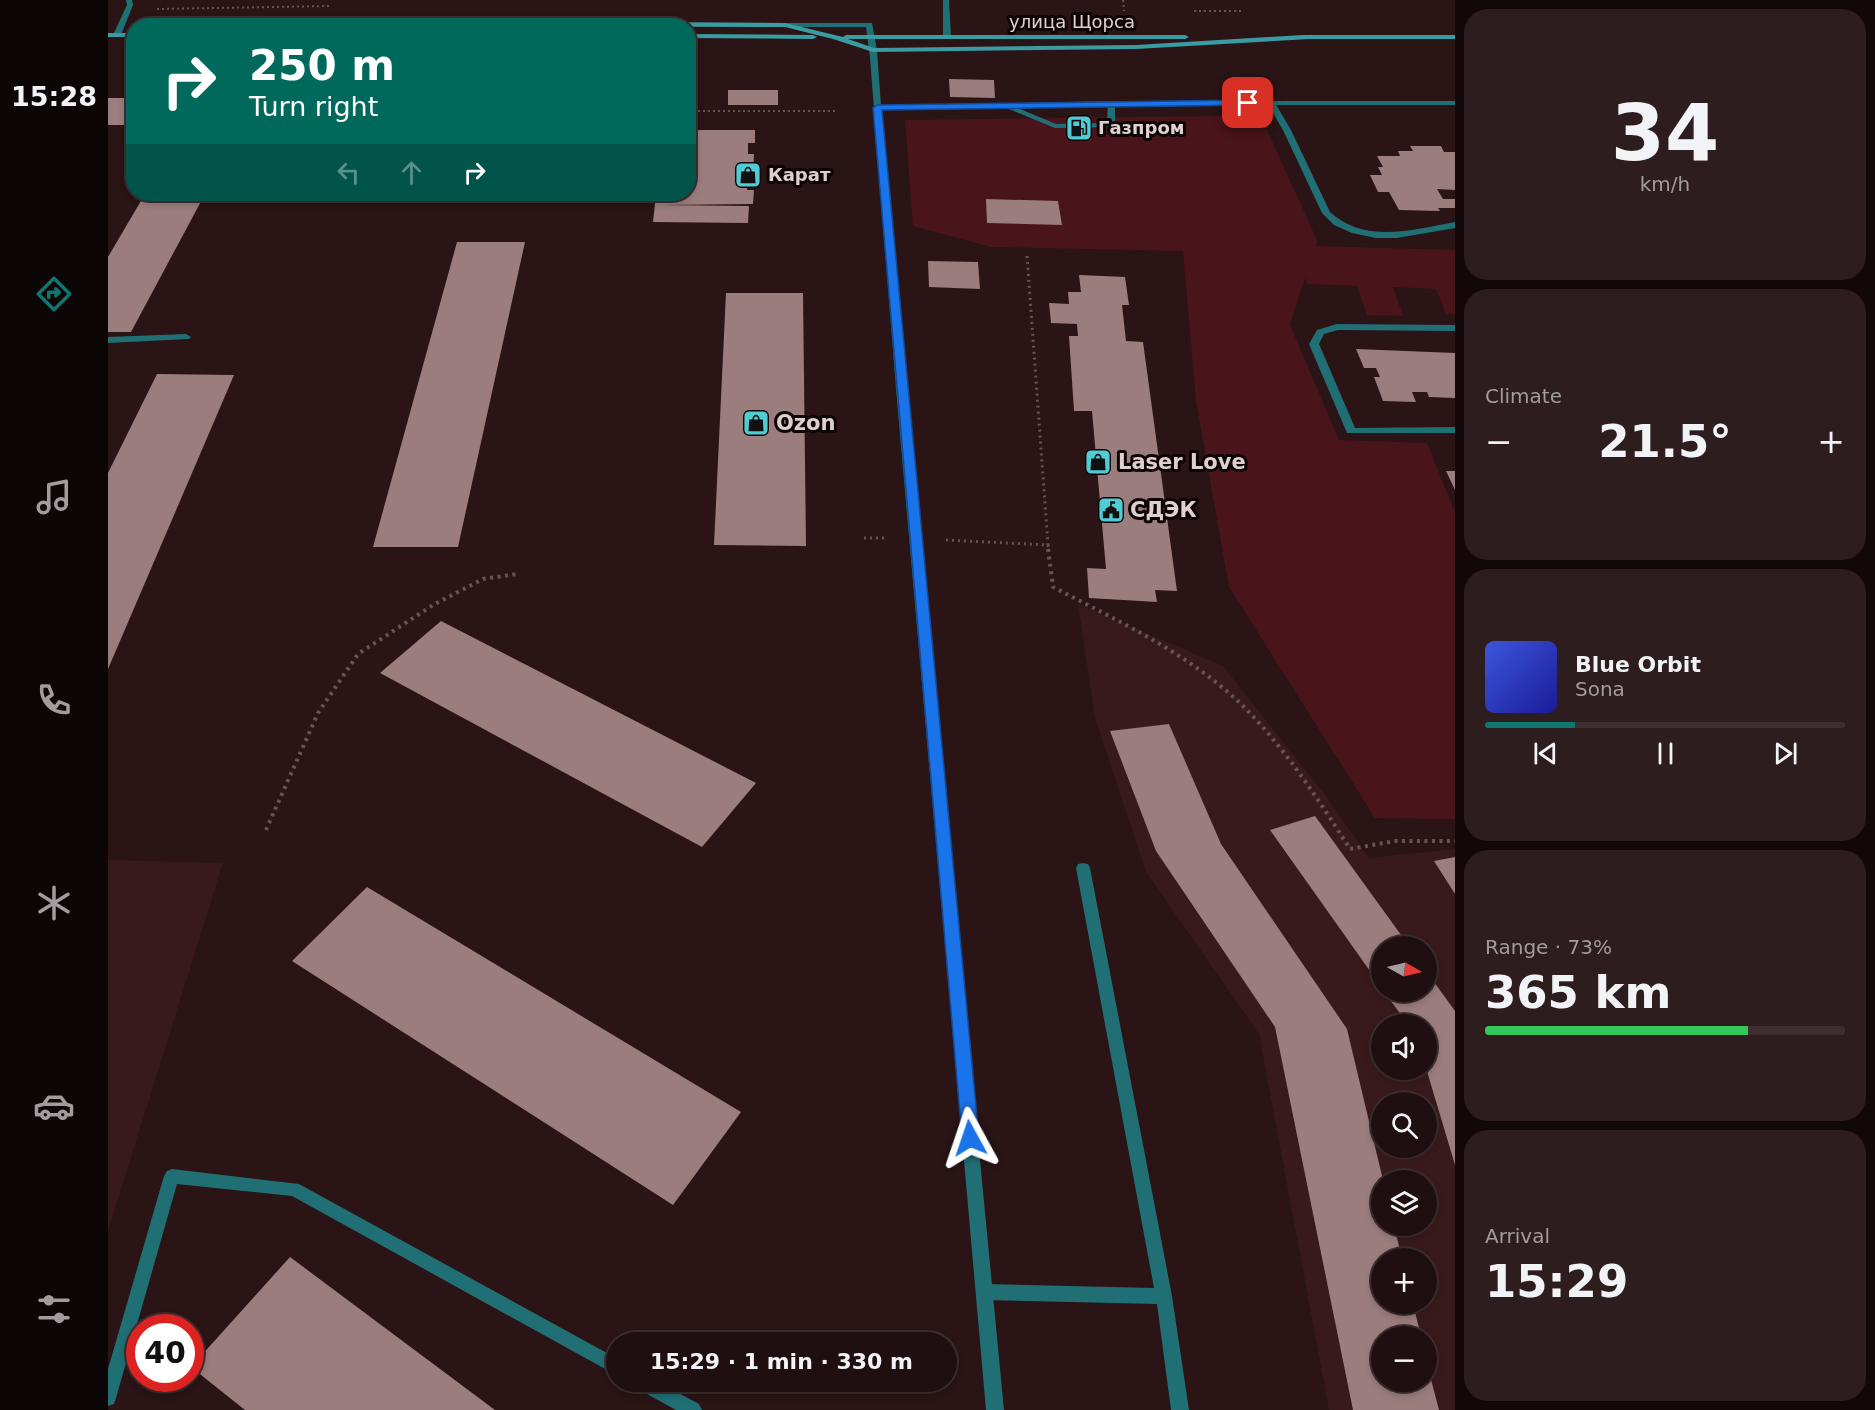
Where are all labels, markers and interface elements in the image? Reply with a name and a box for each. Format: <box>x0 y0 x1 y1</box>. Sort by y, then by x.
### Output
street label: улица Щорса <box>1009 11 1135 32</box>
text: 250 m <box>249 41 395 90</box>
icon: right <box>150 42 228 120</box>
pin <box>1222 77 1273 128</box>
text: 15:28 <box>11 81 97 112</box>
icon: arrive <box>1231 86 1264 119</box>
text: 34 <box>1611 88 1719 178</box>
text: Turn right <box>249 91 378 122</box>
fuel station icon: Газпром <box>1064 113 1094 143</box>
place label: Газпром <box>1098 117 1184 138</box>
icon: left <box>332 156 365 189</box>
icon: ahead <box>395 156 428 189</box>
icon: right <box>458 156 491 189</box>
shop icon: Карат <box>733 160 763 190</box>
place label: Карат <box>768 164 831 185</box>
text: km/h <box>1640 172 1690 196</box>
icon: directions <box>33 273 75 315</box>
text: Climate <box>1485 384 1562 408</box>
shop icon: Ozon <box>741 408 771 438</box>
place label: Ozon <box>776 411 835 435</box>
text: 21.5° <box>1598 415 1732 468</box>
text: − <box>1485 422 1513 461</box>
text: + <box>1817 422 1845 461</box>
shop icon: Laser Love <box>1083 447 1113 477</box>
place label: Laser Love <box>1118 450 1246 474</box>
icon: music <box>33 476 75 518</box>
public building icon: СДЭК <box>1096 495 1126 525</box>
place label: СДЭК <box>1130 498 1197 522</box>
text: Blue Orbit <box>1575 652 1701 677</box>
text: Sona <box>1575 677 1625 701</box>
icon: phone <box>33 679 75 721</box>
icon: previous <box>1529 737 1562 770</box>
icon: pause <box>1649 737 1682 770</box>
icon: next <box>1769 737 1802 770</box>
icon: climate <box>33 882 75 924</box>
text: Range · 73% <box>1485 935 1612 959</box>
north arrow <box>1371 936 1437 1002</box>
map controls <box>1371 936 1437 1392</box>
text: 365 km <box>1485 966 1671 1019</box>
button: sound <box>1371 1014 1437 1080</box>
icon: car <box>33 1085 75 1127</box>
button: search <box>1371 1092 1437 1158</box>
position arrow <box>938 1106 1002 1170</box>
button: layers <box>1371 1170 1437 1236</box>
text: Arrival <box>1485 1224 1550 1248</box>
button: + <box>1371 1248 1437 1314</box>
text: 15:29 <box>1485 1255 1628 1308</box>
icon: filters <box>33 1288 75 1330</box>
speed limit sign: 40 <box>126 1314 204 1392</box>
button: − <box>1371 1326 1437 1392</box>
text: 15:29 · 1 min · 330 m <box>650 1349 913 1374</box>

